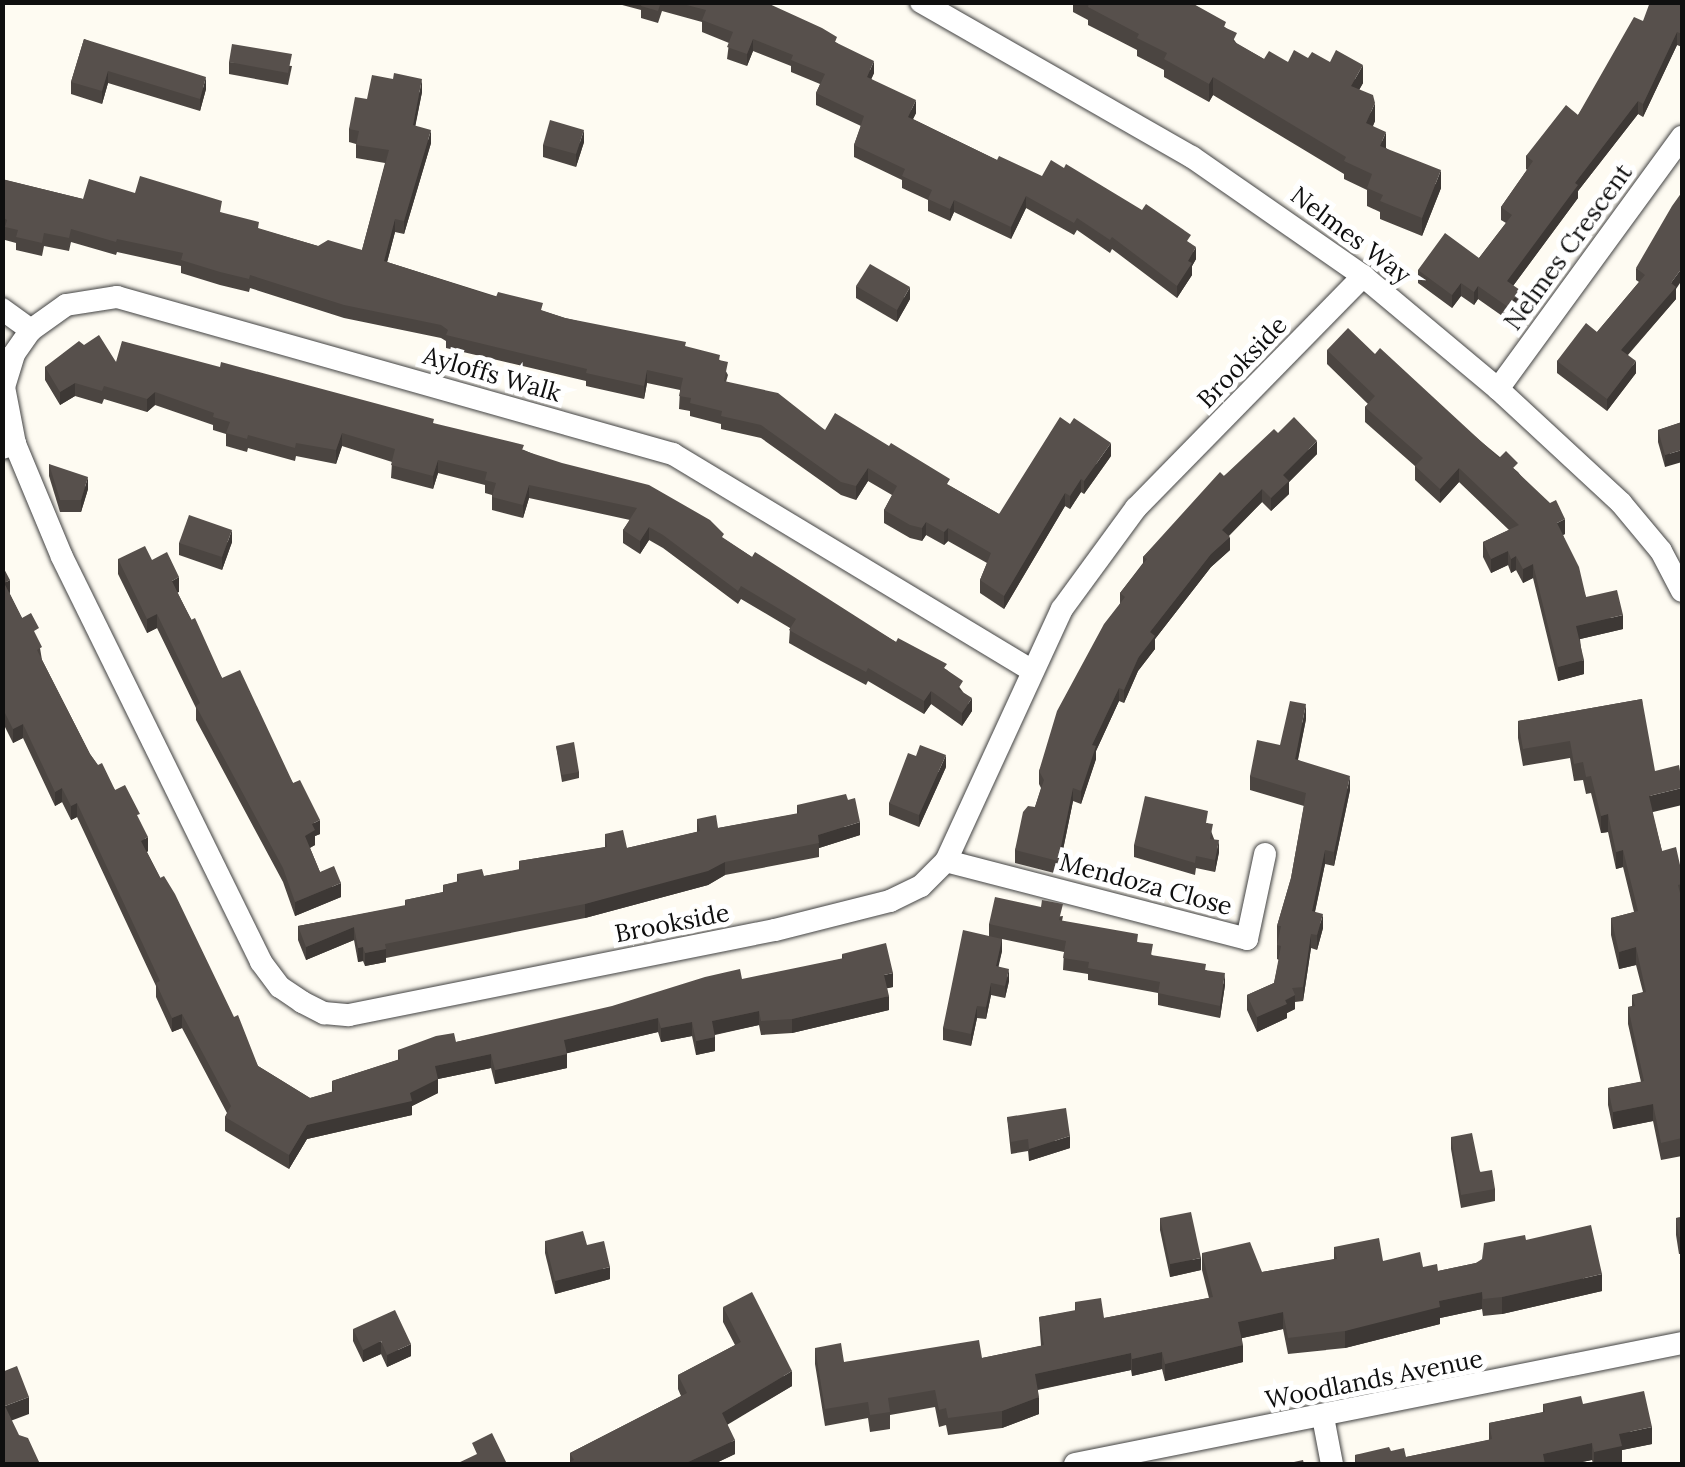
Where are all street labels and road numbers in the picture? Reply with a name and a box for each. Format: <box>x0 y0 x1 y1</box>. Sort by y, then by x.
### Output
street label: Nelmes Crescent <box>1498 158 1638 336</box>
street label: Nelmes Way <box>1285 180 1417 290</box>
street label: Brookside <box>1191 310 1293 414</box>
street label: Ayloffs Walk <box>420 340 564 408</box>
street label: Mendoza Close <box>1056 847 1236 921</box>
street label: Brookside <box>612 897 732 949</box>
street label: Woodlands Avenue <box>1263 1343 1485 1415</box>

